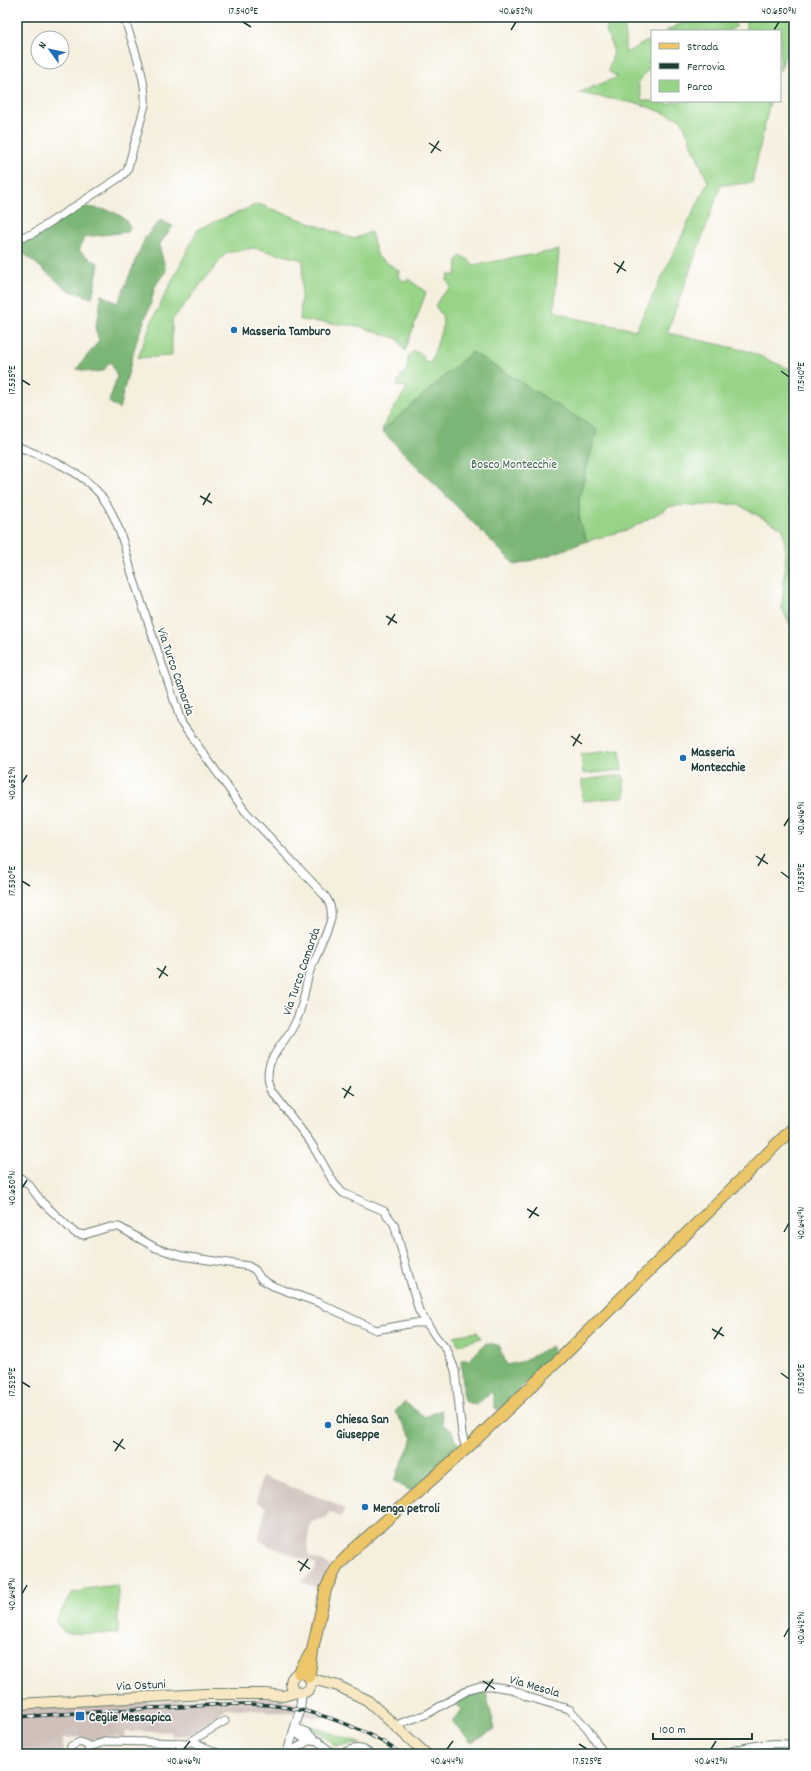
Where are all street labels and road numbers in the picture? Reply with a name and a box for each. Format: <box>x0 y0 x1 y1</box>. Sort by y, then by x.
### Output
street label: Via Turco Camarda <box>151 625 199 719</box>
street label: Via Turco Camarda <box>278 924 327 1018</box>
street label: Via Mesola <box>507 1671 563 1704</box>
street label: Via Ostuni <box>116 1676 167 1697</box>

